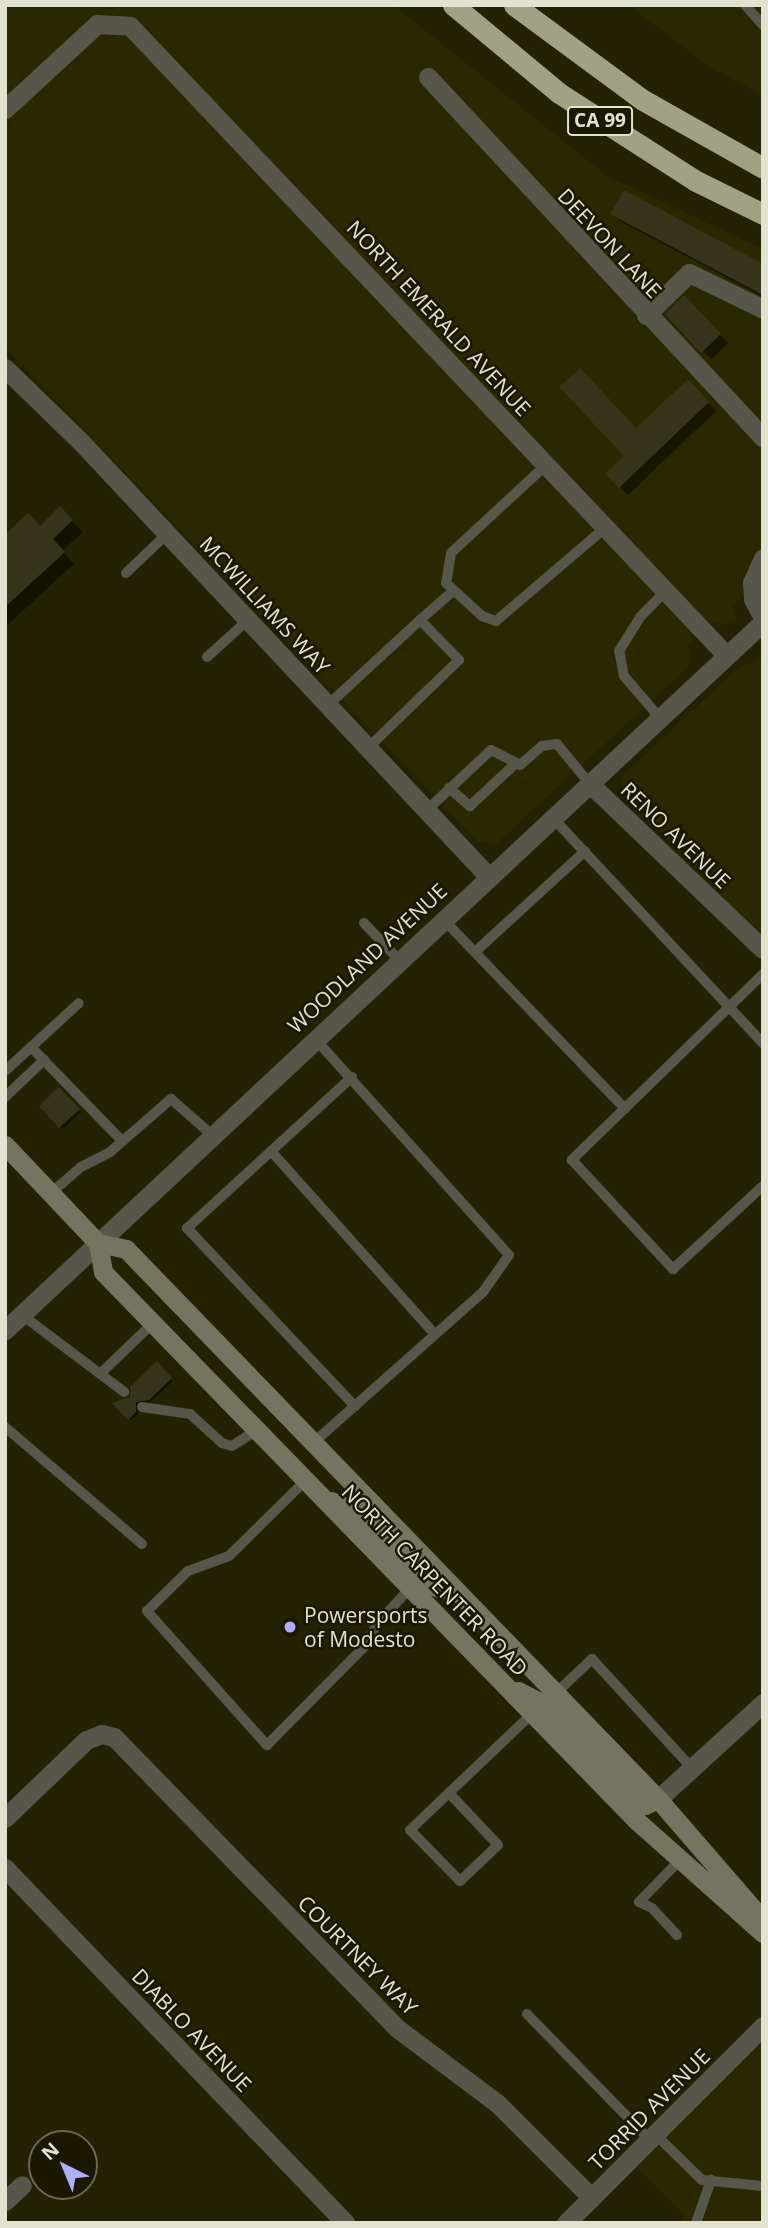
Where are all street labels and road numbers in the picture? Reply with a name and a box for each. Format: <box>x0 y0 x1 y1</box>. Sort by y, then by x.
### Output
road number: CA 99 <box>567 105 633 136</box>
street label: DEEVON LANE <box>553 183 667 303</box>
street label: NORTH EMERALD AVENUE <box>342 215 536 421</box>
street label: MCWILLIAMS WAY <box>195 531 335 679</box>
street label: RENO AVENUE <box>616 776 736 894</box>
street label: WOODLAND AVENUE <box>282 878 452 1038</box>
street label: NORTH CARPENTER ROAD <box>337 1479 533 1681</box>
street label: COURTNEY WAY <box>293 1890 423 2020</box>
street label: DIABLO AVENUE <box>127 1963 257 2097</box>
street label: TORRID AVENUE <box>583 2043 715 2175</box>

